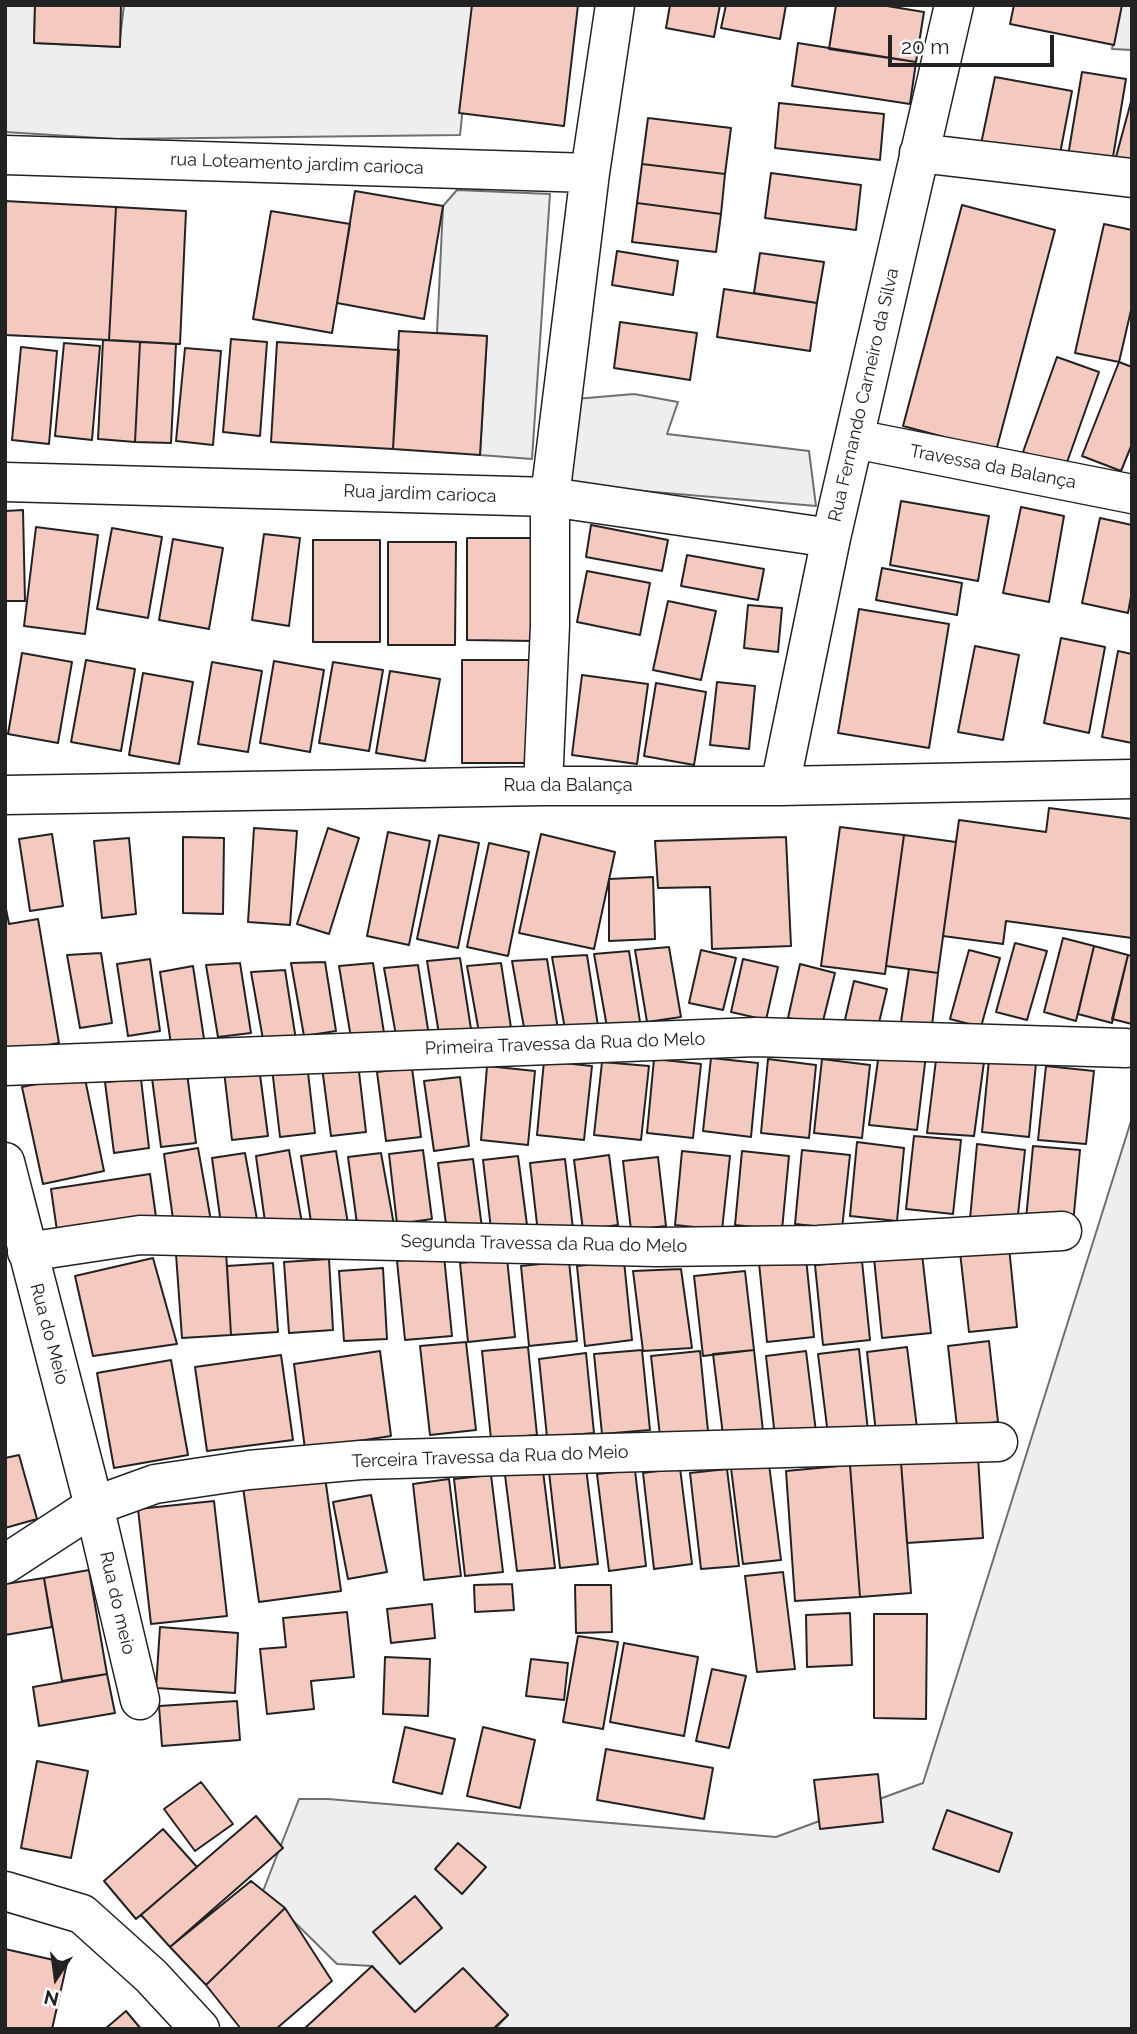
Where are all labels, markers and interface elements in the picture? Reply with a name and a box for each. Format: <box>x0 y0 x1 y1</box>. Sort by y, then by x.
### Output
scale bar <box>892 21 1058 65</box>
text: 20 m <box>901 34 949 59</box>
street label: rua Loteamento jardim carioca <box>170 149 424 179</box>
street label: Rua Fernando Carneiro da Silva <box>824 266 904 524</box>
street label: Travessa da Balança <box>908 440 1078 494</box>
street label: Rua jardim carioca <box>343 481 497 507</box>
street label: Rua da Balança <box>504 775 632 797</box>
street label: Primeira Travessa da Rua do Melo <box>424 1028 706 1060</box>
street label: Segunda Travessa da Rua do Melo <box>400 1231 688 1257</box>
street label: Rua do Meio <box>25 1281 73 1387</box>
street label: Terceira Travessa da Rua do Meio <box>351 1441 629 1473</box>
street label: Rua do meio <box>95 1549 139 1657</box>
north arrow <box>21 1943 91 2013</box>
text: N <box>42 1986 61 2011</box>

